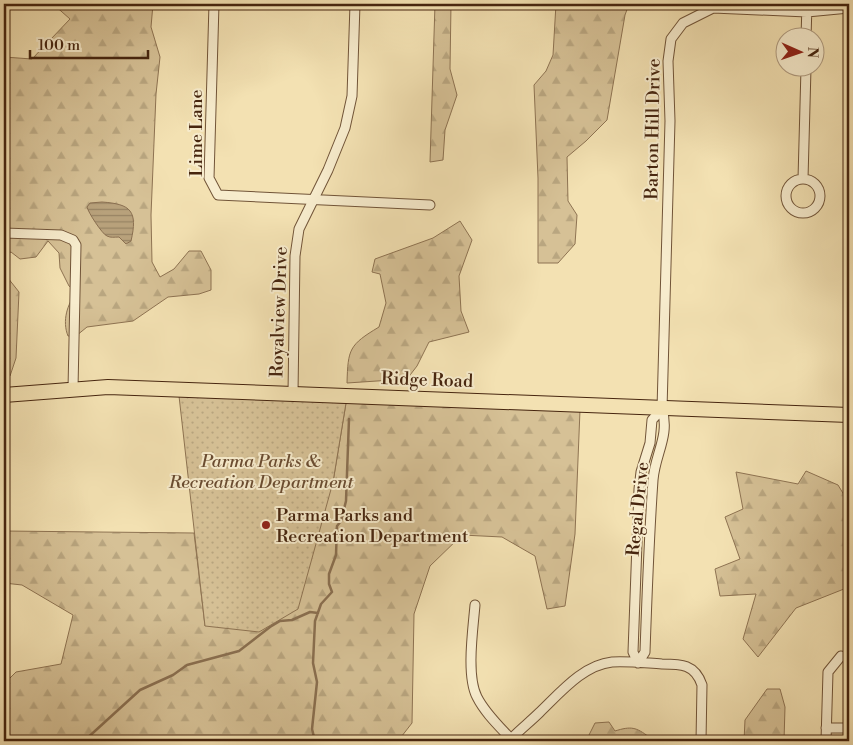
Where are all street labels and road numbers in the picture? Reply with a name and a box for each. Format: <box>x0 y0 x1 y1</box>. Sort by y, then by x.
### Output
street label: Barton Hill Drive <box>640 58 666 201</box>
street label: Lime Lane <box>185 89 208 177</box>
street label: Royalview Drive <box>265 246 293 378</box>
street label: Ridge Road <box>381 367 474 393</box>
street label: Regal Drive <box>622 461 654 557</box>

